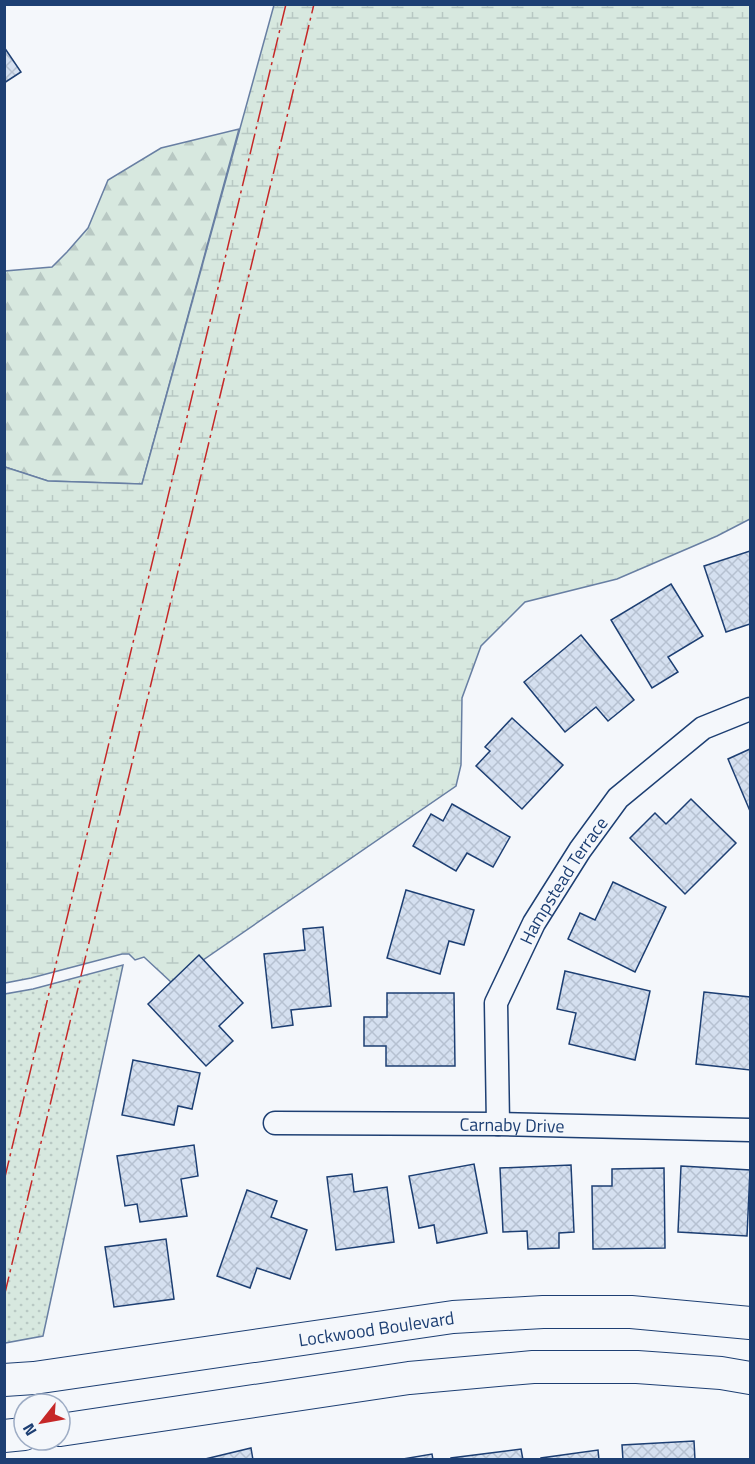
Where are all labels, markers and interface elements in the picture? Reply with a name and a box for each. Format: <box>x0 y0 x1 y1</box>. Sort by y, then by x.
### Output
street label: Hampstead Terrace <box>512 811 614 949</box>
street label: Carnaby Drive <box>459 1110 565 1139</box>
street label: Lockwood Boulevard <box>297 1303 456 1353</box>
north arrow <box>12 1392 72 1452</box>
text: N <box>16 1419 42 1441</box>

